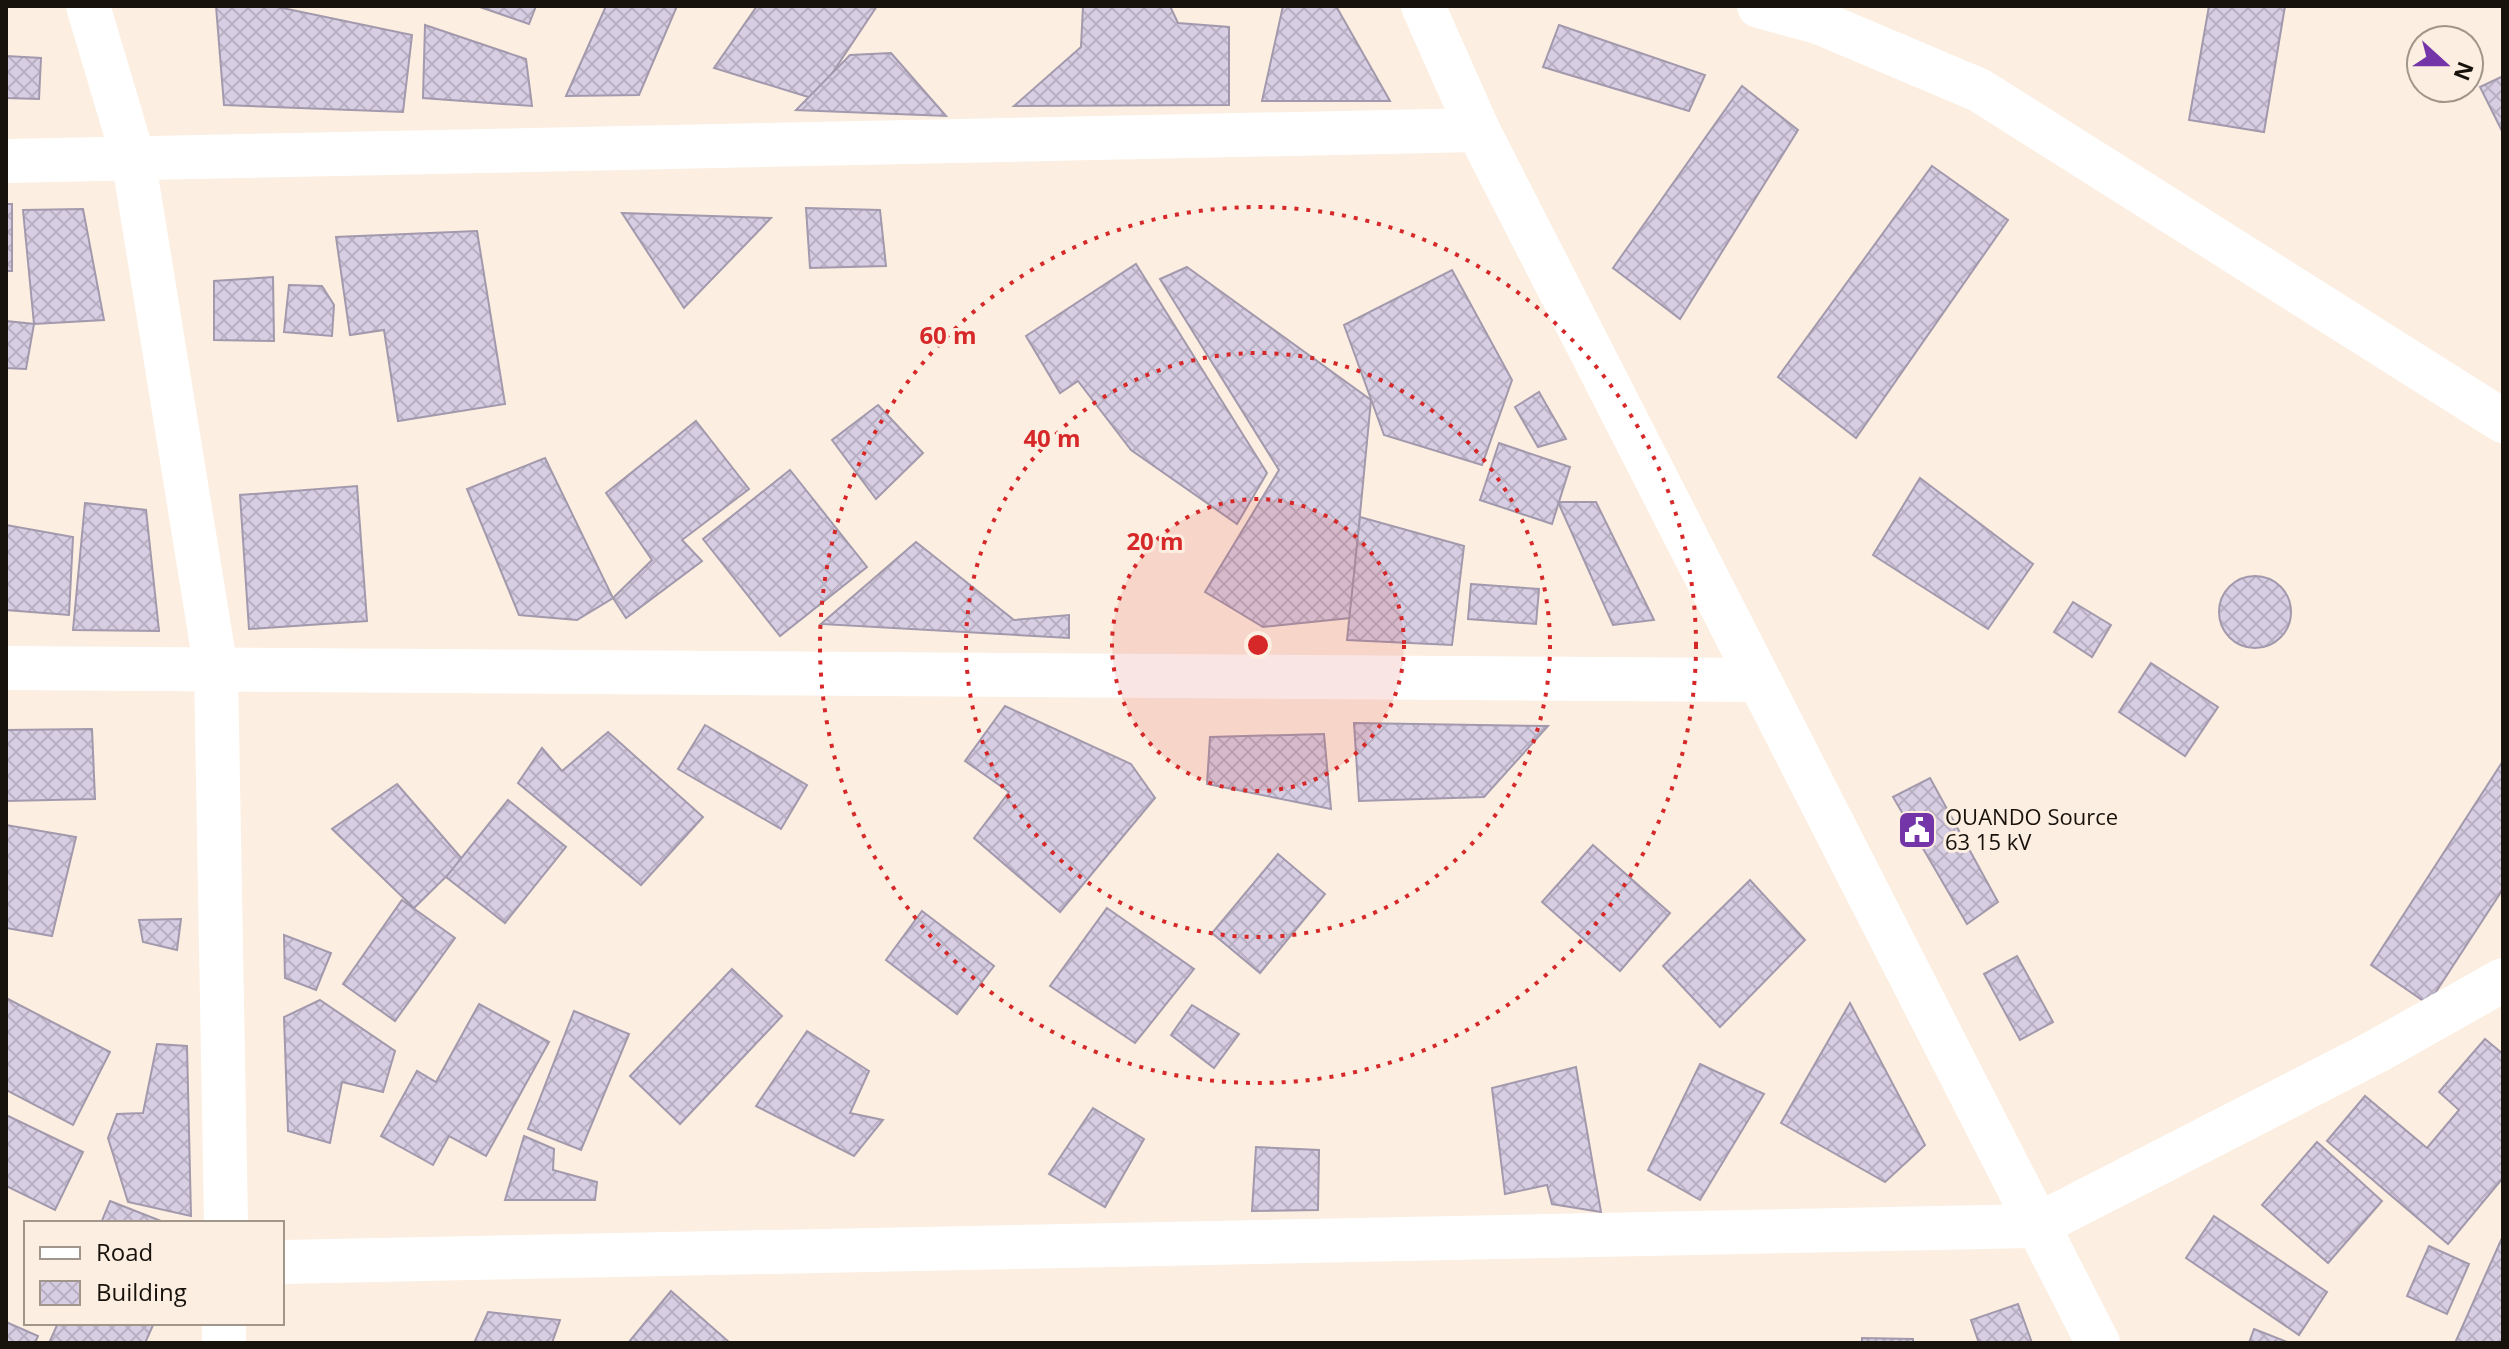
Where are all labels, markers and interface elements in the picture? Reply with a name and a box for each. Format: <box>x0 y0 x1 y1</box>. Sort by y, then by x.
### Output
north arrow <box>2405 24 2485 104</box>
text: N <box>2447 58 2482 85</box>
text: 60 m <box>919 318 977 351</box>
text: 40 m <box>1023 421 1081 454</box>
text: 20 m <box>1126 524 1184 557</box>
centre of rings <box>1244 631 1272 659</box>
place label: OUANDO Source 63 15 kV <box>1945 801 2118 856</box>
public building icon: OUANDO Source 63 15 kV <box>1896 809 1938 851</box>
legend <box>24 1221 284 1325</box>
text: Road <box>96 1235 153 1268</box>
text: Building <box>96 1275 187 1308</box>

